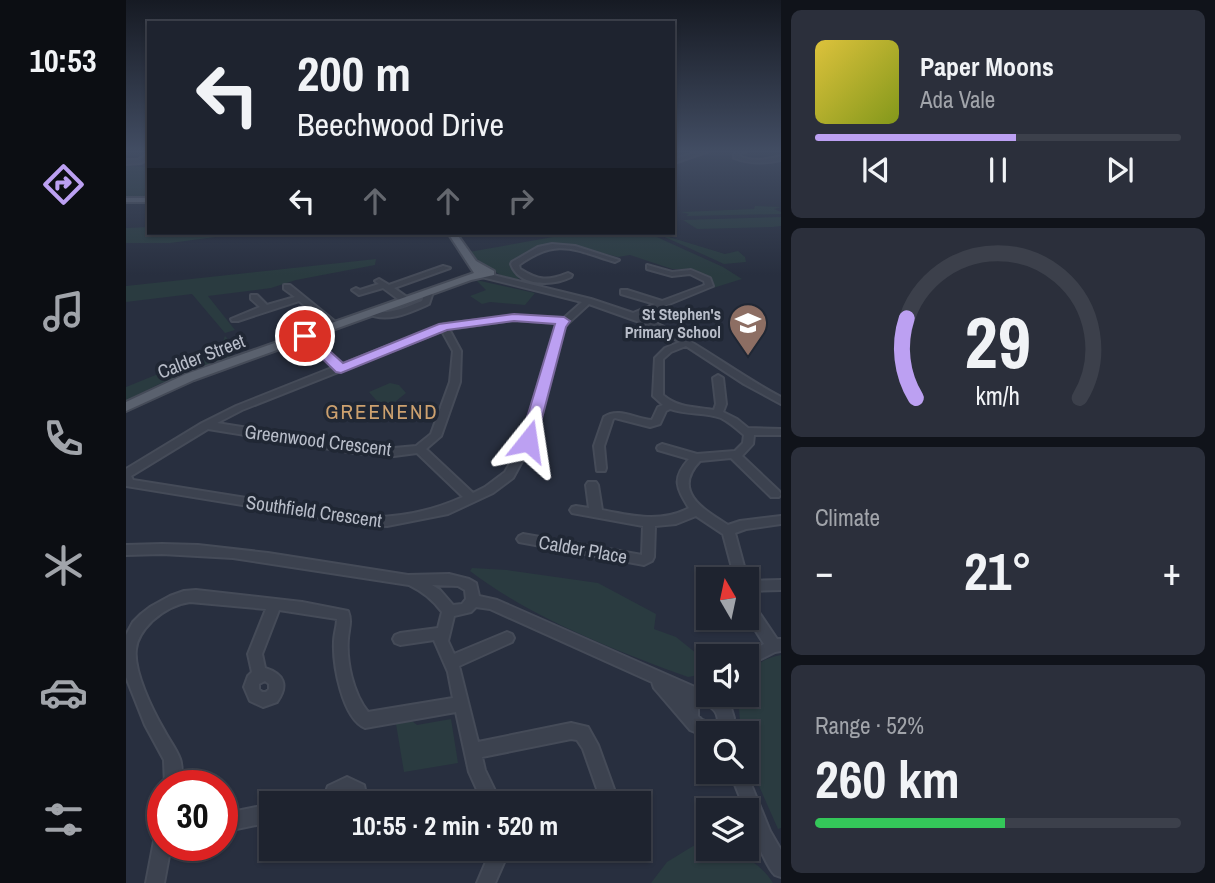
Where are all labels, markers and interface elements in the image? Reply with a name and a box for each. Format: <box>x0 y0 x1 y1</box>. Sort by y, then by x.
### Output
text: 10:53 <box>29 39 97 82</box>
text: 200 m <box>297 40 411 106</box>
icon: left <box>182 49 273 140</box>
text: Paper Moons <box>920 49 1054 84</box>
text: Ada Vale <box>920 84 995 115</box>
text: Beechwood Drive <box>297 103 504 146</box>
icon: previous <box>857 151 895 189</box>
icon: pause <box>979 151 1017 189</box>
icon: next <box>1101 151 1139 189</box>
icon: directions <box>39 160 88 209</box>
icon: left <box>283 182 321 220</box>
icon: ahead <box>356 182 394 220</box>
icon: ahead <box>429 182 467 220</box>
icon: right <box>502 182 540 220</box>
icon: music <box>39 287 88 336</box>
text: 29 <box>965 294 1031 392</box>
school or university icon: St Stephen's Primary School <box>727 302 769 357</box>
place label: St Stephen's Primary School <box>625 303 721 343</box>
pin <box>275 306 335 366</box>
icon: arrive <box>286 317 324 355</box>
street label: Calder Street <box>153 327 249 385</box>
text: km/h <box>976 379 1020 413</box>
district label: GREENEND <box>325 397 439 426</box>
position arrow <box>491 404 565 478</box>
icon: phone <box>39 414 88 463</box>
street label: Greenwood Crescent <box>243 418 393 462</box>
street label: Southfield Crescent <box>244 489 384 533</box>
text: Climate <box>815 502 880 533</box>
street label: Calder Place <box>537 528 629 570</box>
text: 21° <box>964 536 1032 606</box>
icon: climate <box>39 541 88 590</box>
text: − <box>815 546 833 597</box>
text: + <box>1163 546 1181 597</box>
north arrow <box>696 567 760 630</box>
map controls <box>696 567 759 861</box>
button: sound <box>696 644 759 707</box>
icon: car <box>39 668 88 717</box>
text: Range · 52% <box>815 710 924 741</box>
button: search <box>696 721 759 784</box>
text: 260 km <box>815 744 960 814</box>
speed limit sign: 30 <box>147 770 238 861</box>
icon: filters <box>39 795 88 844</box>
button: layers <box>696 798 759 861</box>
text: 10:55 · 2 min · 520 m <box>352 808 558 843</box>

